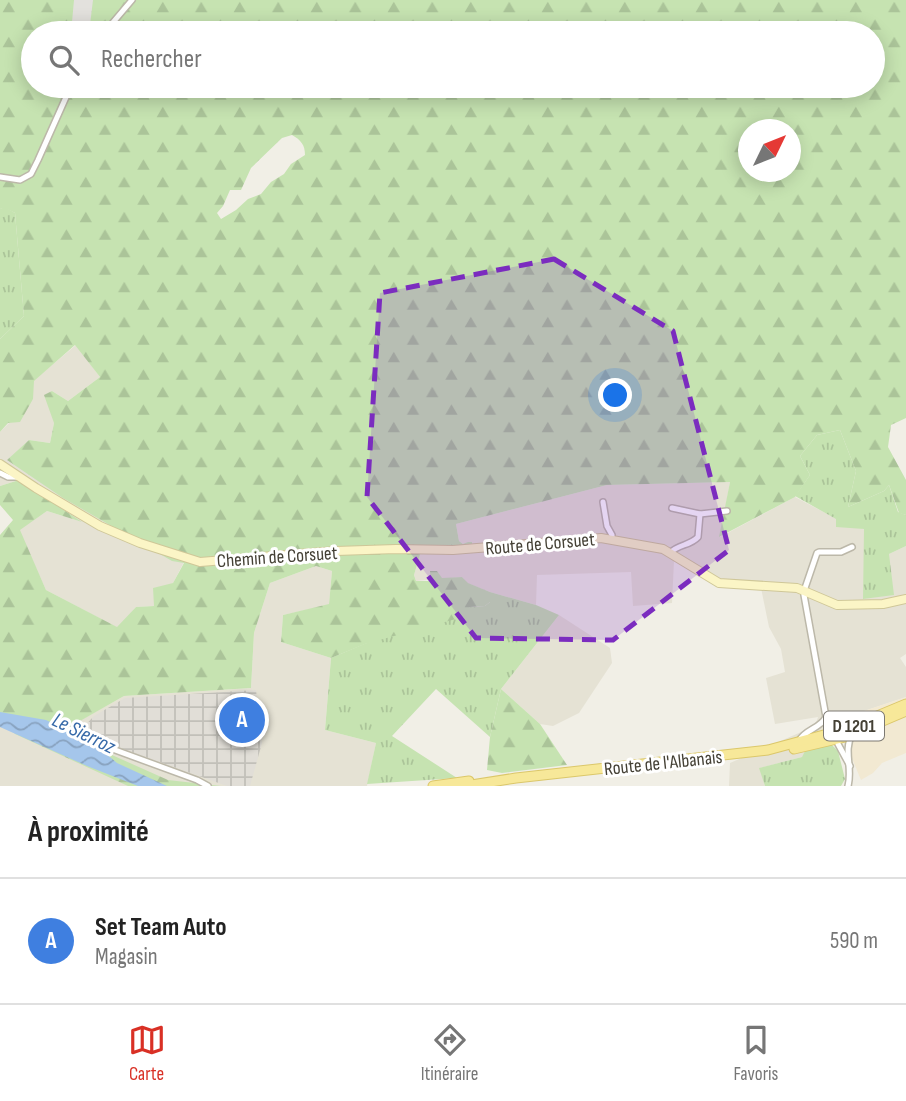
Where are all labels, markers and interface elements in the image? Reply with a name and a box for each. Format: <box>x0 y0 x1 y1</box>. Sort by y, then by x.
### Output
search box <box>21 21 885 98</box>
icon: search <box>45 41 83 79</box>
text: Rechercher <box>101 44 202 75</box>
north arrow <box>738 119 801 182</box>
your location <box>598 378 632 412</box>
street label: Route de Corsuet <box>485 528 596 561</box>
street label: Chemin de Corsuet <box>216 542 338 573</box>
pin: A <box>219 694 265 746</box>
water label: Le Sierroz <box>48 708 120 760</box>
road number: D 1201 <box>824 712 884 740</box>
street label: Route de l'Albanais <box>603 746 724 781</box>
text: À proximité <box>28 814 149 850</box>
text: Set Team Auto <box>95 912 227 943</box>
text: A <box>46 927 56 955</box>
text: 590 m <box>830 927 878 955</box>
text: Magasin <box>95 943 158 971</box>
tab: Carte <box>128 1021 166 1086</box>
tab: Itinéraire <box>421 1021 478 1086</box>
tab: Favoris <box>734 1021 778 1086</box>

